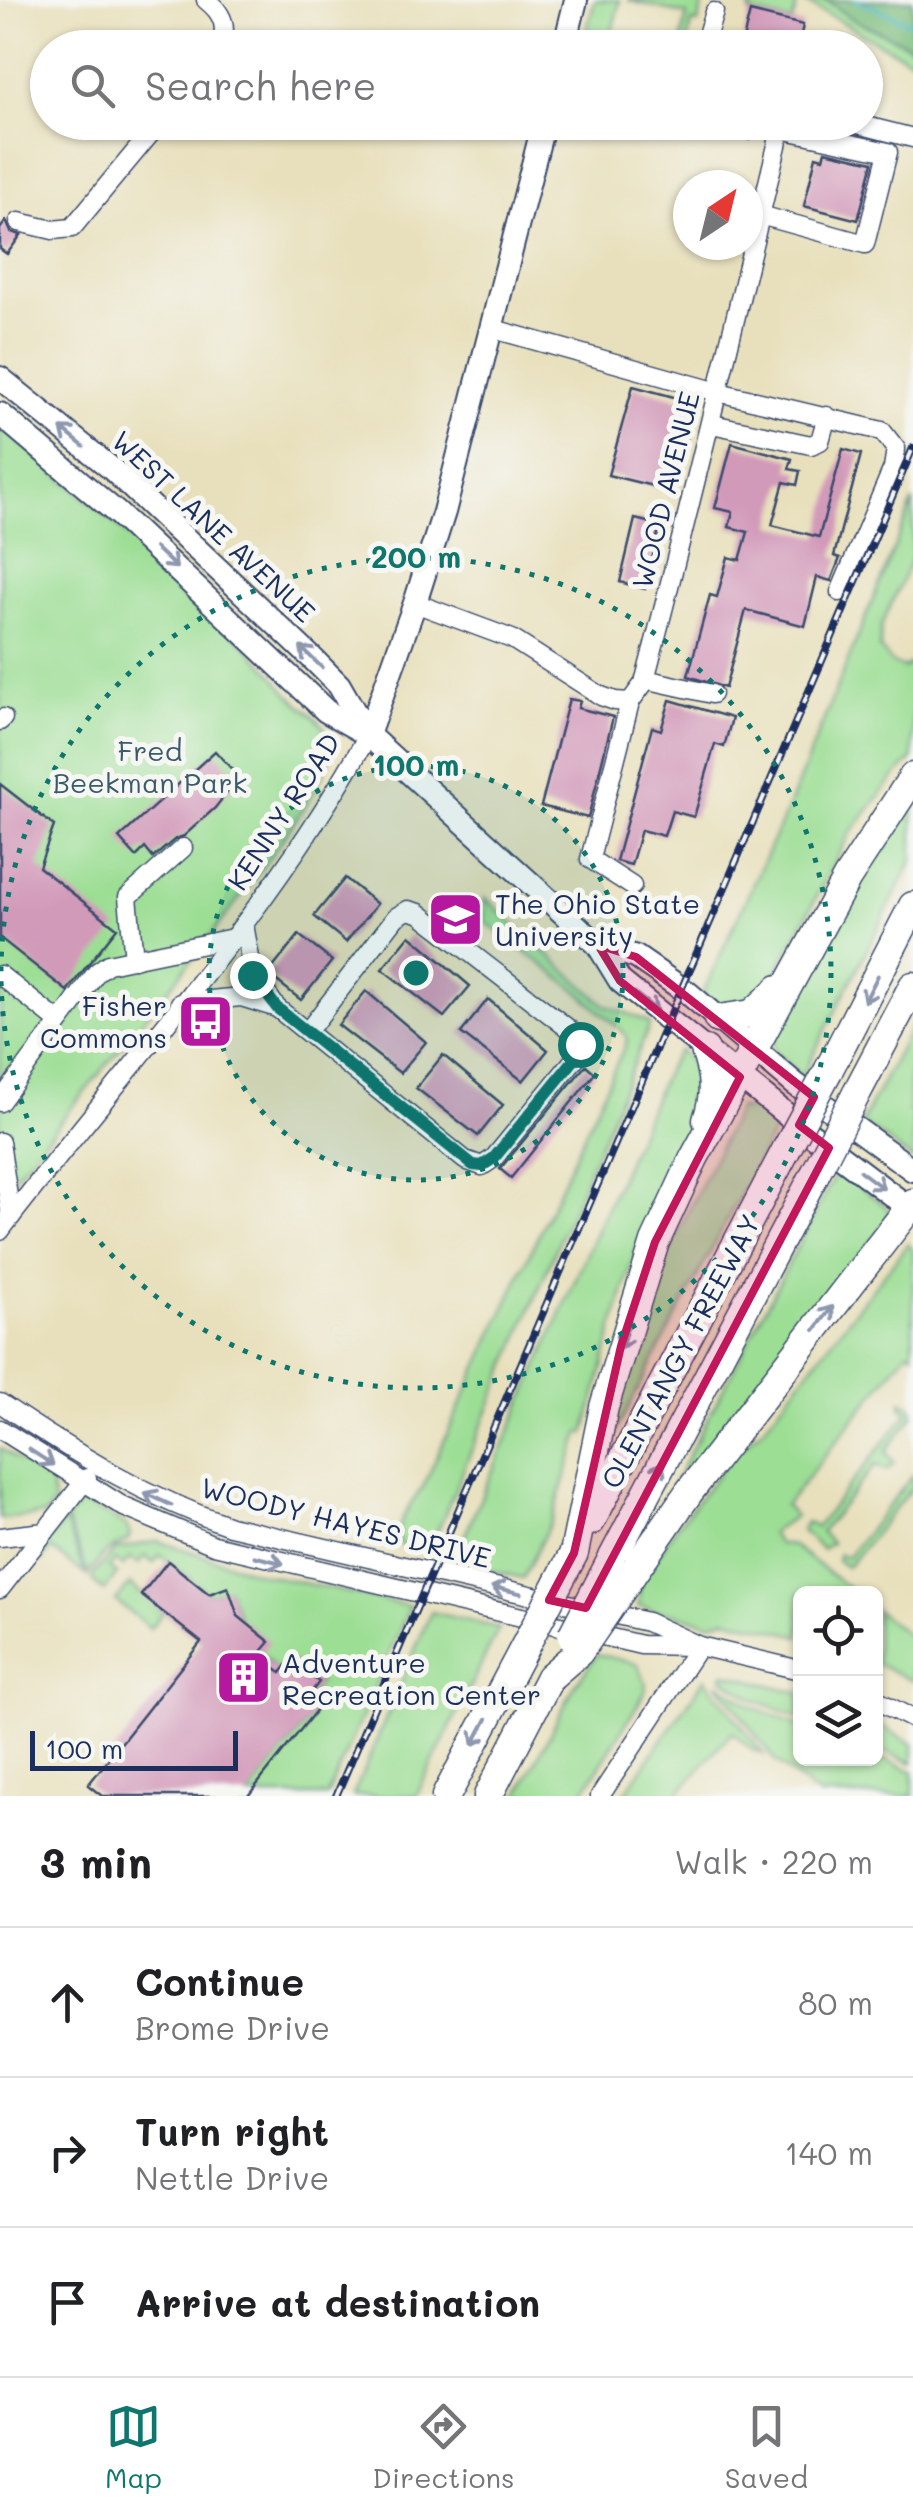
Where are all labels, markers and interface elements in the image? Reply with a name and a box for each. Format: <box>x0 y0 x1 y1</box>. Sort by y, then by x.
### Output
search box <box>30 30 883 140</box>
icon: search <box>65 58 120 113</box>
text: Search here <box>145 60 376 110</box>
north arrow <box>673 170 763 260</box>
street label: WOOD AVENUE <box>623 388 707 592</box>
street label: WEST LANE AVENUE <box>105 422 323 630</box>
one-way arrow <box>59 427 86 448</box>
text: 200 m <box>371 536 461 576</box>
one-way arrow <box>153 546 178 569</box>
one-way arrow <box>299 646 323 670</box>
street label: KENNY ROAD <box>219 726 347 896</box>
park label: Fred Beekman Park <box>53 732 247 800</box>
text: 100 m <box>373 744 459 784</box>
place label: The Ohio State University <box>495 885 700 953</box>
school or university icon: The Ohio State University <box>426 889 486 949</box>
route end <box>230 953 276 999</box>
centre of rings <box>398 955 434 991</box>
one-way arrow <box>861 973 880 1003</box>
place label: Fisher Commons <box>40 987 167 1055</box>
bus stop icon: Fisher Commons <box>176 991 236 1051</box>
one-way arrow <box>632 991 658 1013</box>
route start <box>558 1022 604 1068</box>
one-way arrow <box>858 1170 885 1191</box>
street label: OLENTANGY FREEWAY <box>592 1208 768 1494</box>
one-way arrow <box>814 1305 835 1332</box>
one-way arrow <box>615 1319 633 1350</box>
one-way arrow <box>27 1446 55 1467</box>
one-way arrow <box>647 1461 666 1491</box>
street label: WOODY HAYES DRIVE <box>197 1469 495 1575</box>
one-way arrow <box>144 1488 174 1507</box>
one-way arrow <box>252 1552 284 1570</box>
one-way arrow <box>491 1580 523 1598</box>
map controls <box>793 1586 883 1766</box>
button: locate <box>793 1586 883 1676</box>
place label: Adventure Recreation Center <box>282 1644 541 1712</box>
building icon: Adventure Recreation Center <box>213 1648 273 1708</box>
button: layers <box>793 1676 883 1766</box>
one-way arrow <box>470 1717 489 1747</box>
scale bar <box>30 1726 238 1770</box>
text: 100 m <box>45 1730 123 1766</box>
text: 3 min <box>40 1834 152 1889</box>
text: Walk · 220 m <box>674 1840 873 1882</box>
text: Continue <box>135 1956 304 2006</box>
icon: ahead <box>40 1975 95 2030</box>
text: 80 m <box>798 1981 873 2023</box>
text: Brome Drive <box>135 2006 330 2048</box>
text: Turn right <box>135 2106 329 2156</box>
icon: right <box>40 2125 95 2180</box>
text: 140 m <box>784 2131 873 2173</box>
text: Nettle Drive <box>135 2156 329 2198</box>
icon: arrive <box>40 2275 95 2330</box>
text: Arrive at destination <box>135 2277 540 2327</box>
tab: Map <box>105 2399 162 2495</box>
tab: Directions <box>372 2399 515 2495</box>
tab: Saved <box>725 2399 808 2495</box>

